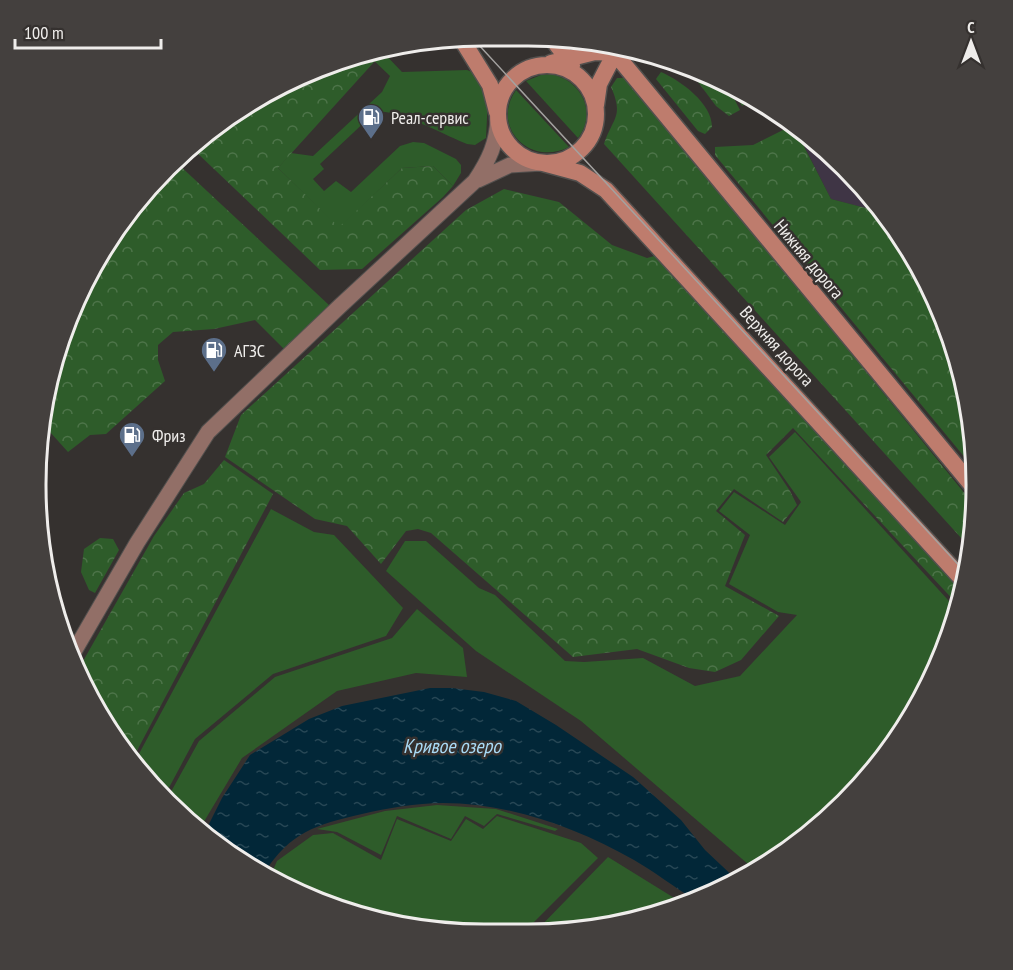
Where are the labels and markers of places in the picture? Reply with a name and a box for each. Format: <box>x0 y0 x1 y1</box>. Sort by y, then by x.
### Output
fuel station icon: Реал-сервис <box>356 102 386 140</box>
place label: Реал-сервис <box>391 106 469 129</box>
fuel station icon: АГЗС <box>199 335 229 373</box>
place label: АГЗС <box>234 339 265 362</box>
fuel station icon: Фриз <box>117 420 147 458</box>
place label: Фриз <box>152 424 185 447</box>

